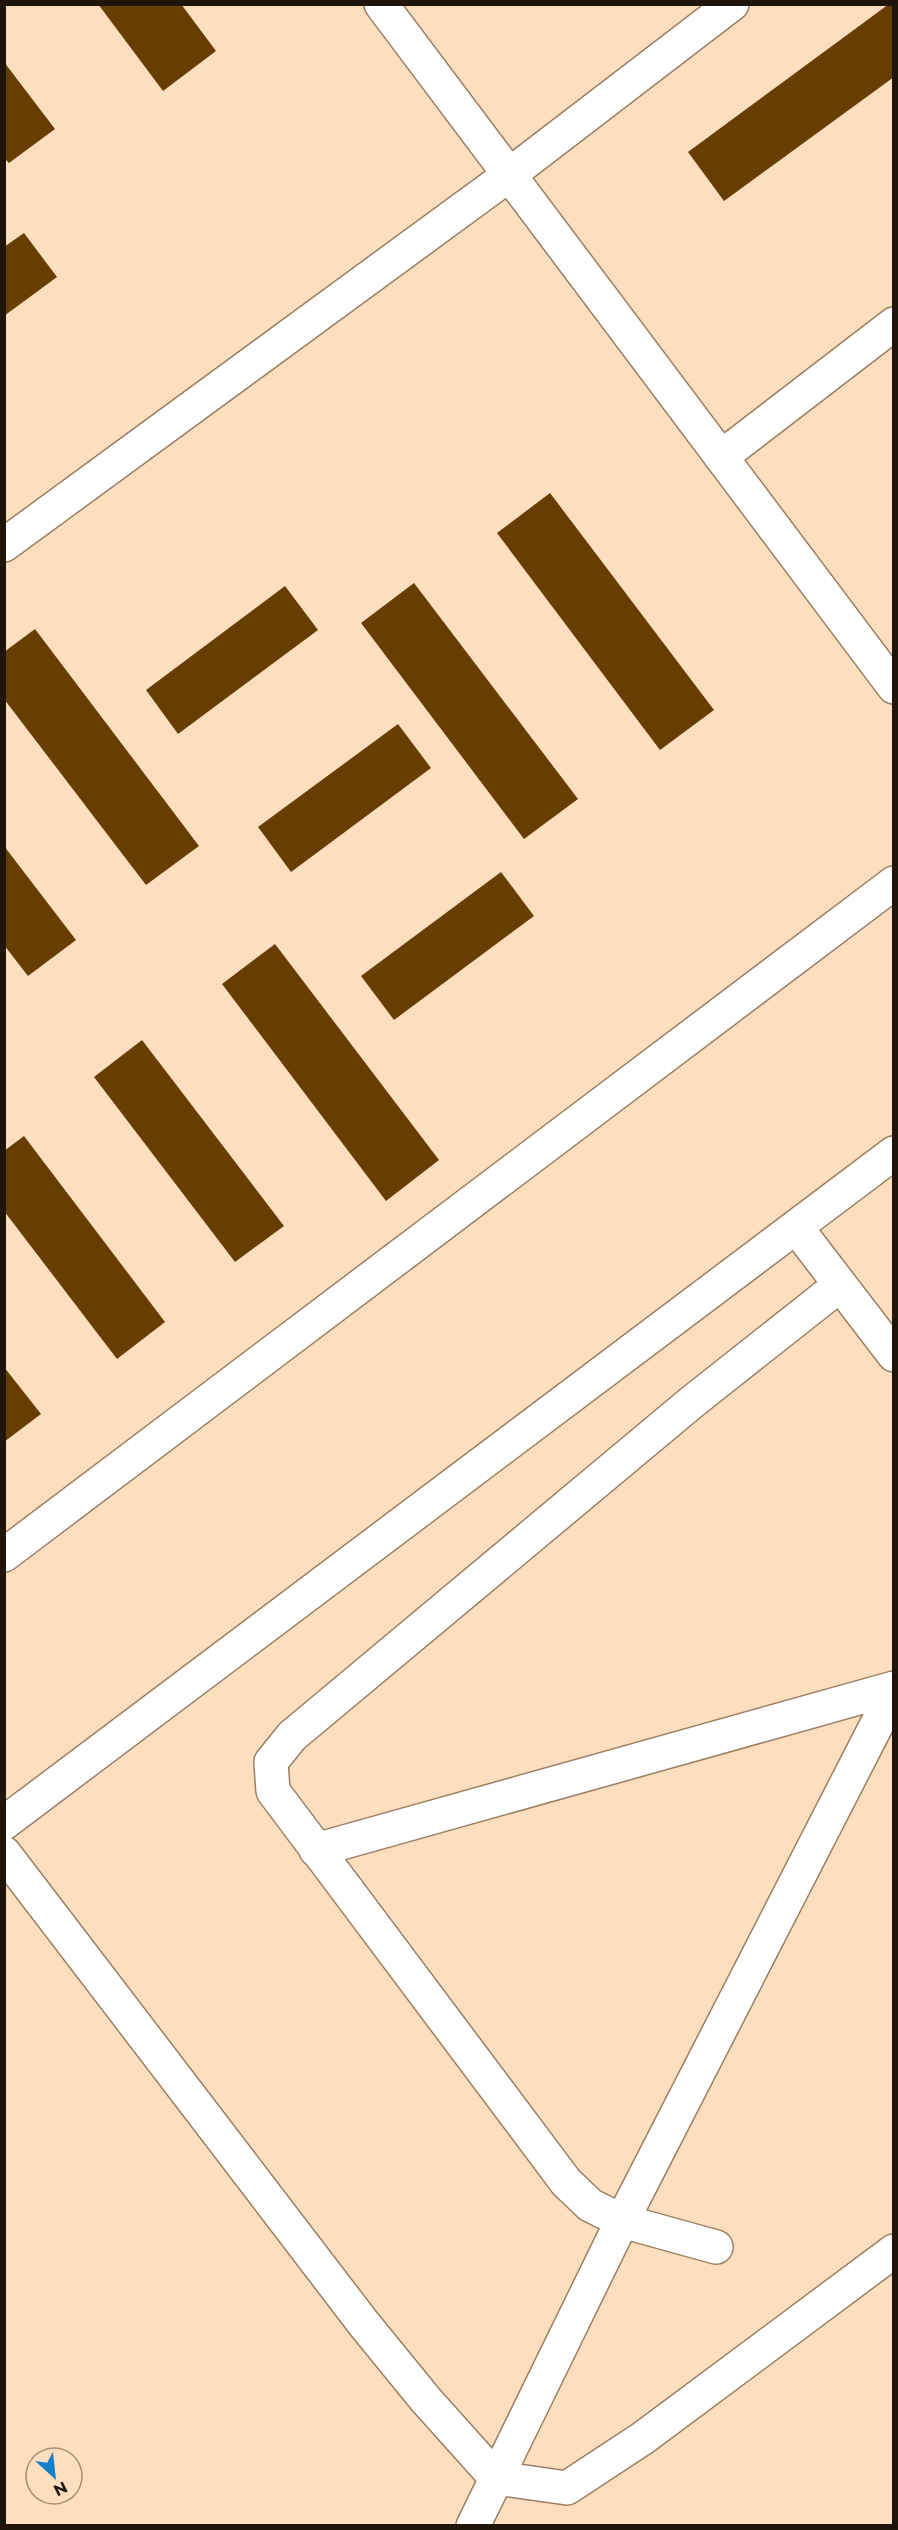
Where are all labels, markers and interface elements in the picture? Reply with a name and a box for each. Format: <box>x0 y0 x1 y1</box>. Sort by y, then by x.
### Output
north arrow <box>24 2446 84 2506</box>
text: N <box>51 2478 71 2500</box>

